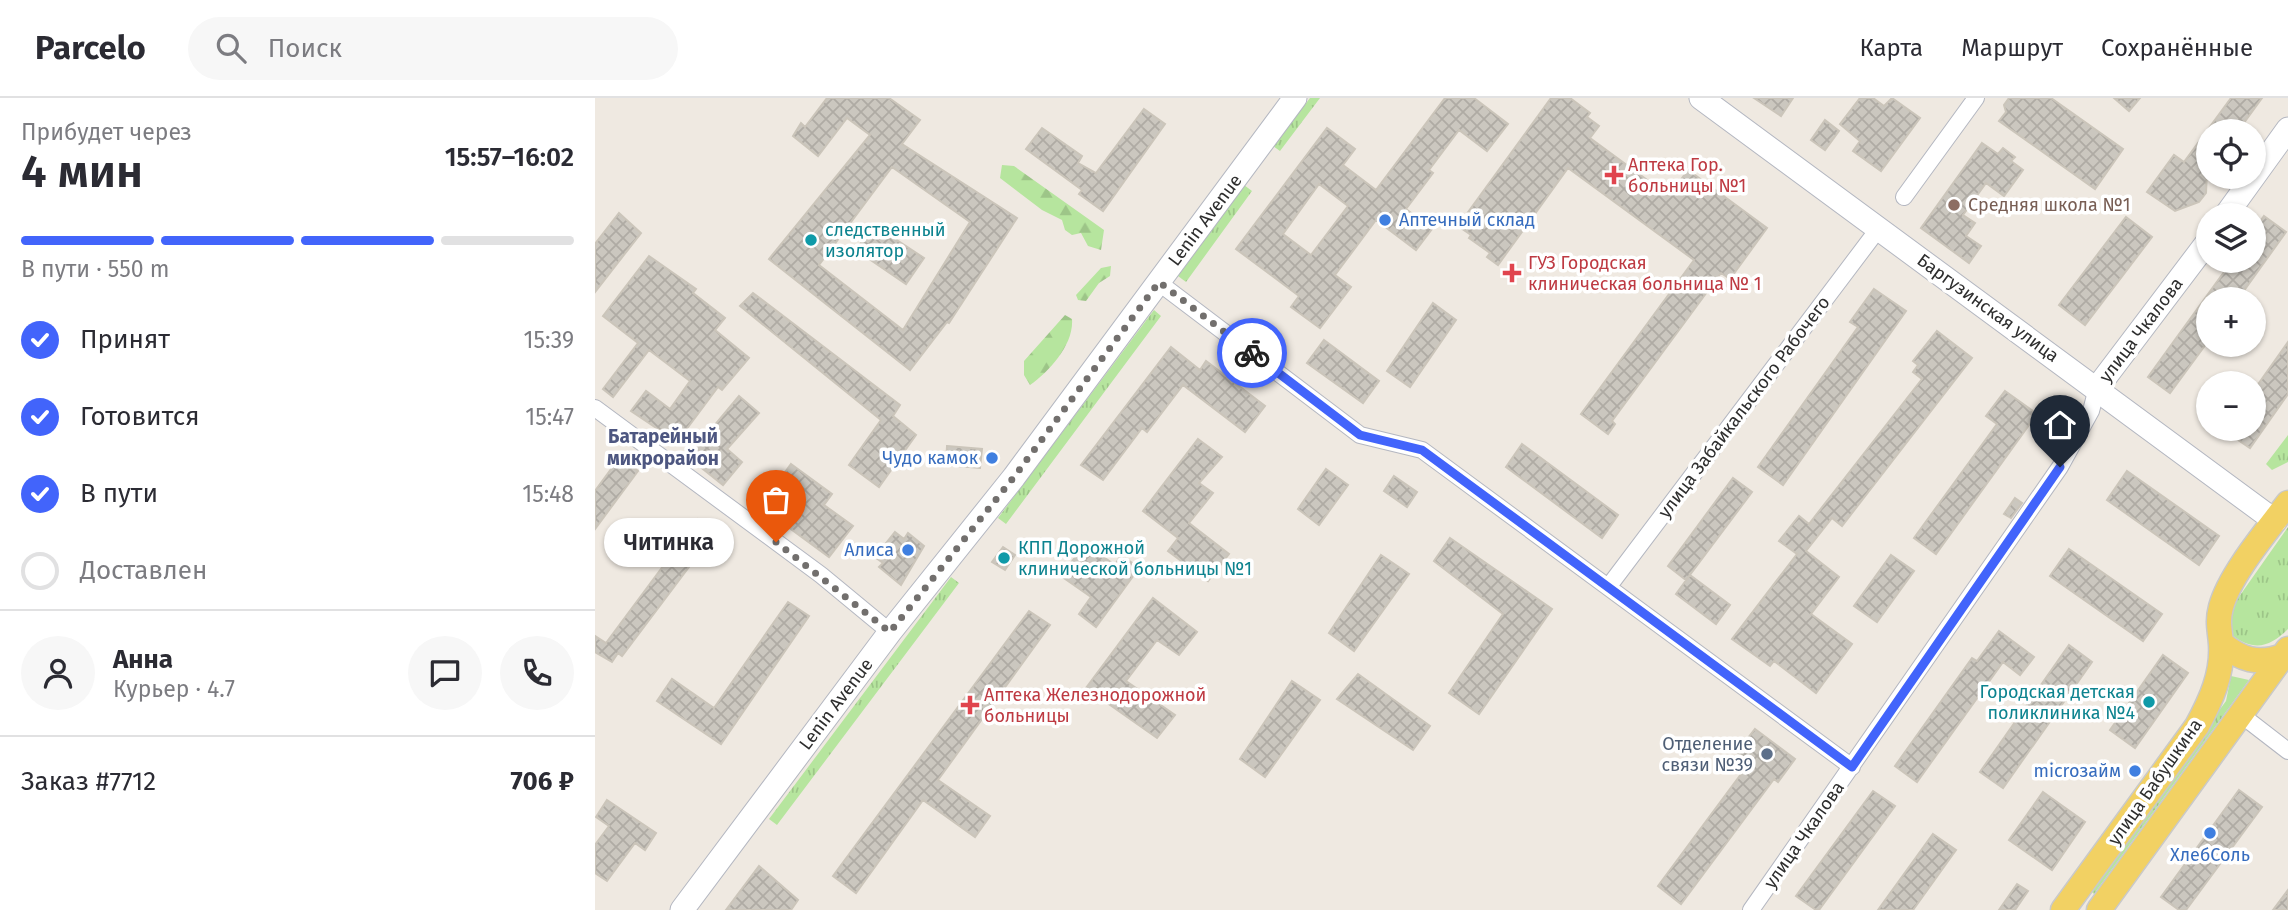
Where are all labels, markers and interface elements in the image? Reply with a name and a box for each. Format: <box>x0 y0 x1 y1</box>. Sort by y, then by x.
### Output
search box <box>188 17 678 80</box>
text: Parcelo <box>35 28 146 68</box>
icon: search <box>212 29 250 67</box>
text: Поиск <box>268 33 342 64</box>
text: Карта <box>1860 34 1923 62</box>
text: Маршрут <box>1961 34 2063 62</box>
text: Сохранённые <box>2101 34 2253 62</box>
text: Прибудет через <box>21 118 192 146</box>
map controls <box>2196 119 2266 441</box>
button: locate <box>2196 119 2266 189</box>
text: 15:57–16:02 <box>445 142 574 173</box>
text: 4 мин <box>21 144 143 199</box>
place label: Аптека Гор. больницы №1 <box>1628 154 1746 197</box>
marker: Аптека Гор. больницы №1 <box>1606 167 1622 183</box>
street label: Lenin Avenue <box>1163 170 1247 270</box>
place label: Средняя школа №1 <box>1968 194 2131 216</box>
marker: Средняя школа №1 <box>1946 197 1962 213</box>
button: layers <box>2196 203 2266 273</box>
place label: Аптечный склад <box>1399 209 1535 231</box>
marker: Аптечный склад <box>1377 212 1393 228</box>
place label: следственный изолятор <box>825 219 946 262</box>
marker: следственный изолятор <box>803 232 819 248</box>
street label: Баргузинская улица <box>1913 249 2063 367</box>
place label: ГУЗ Городская клиническая больница № 1 <box>1528 252 1762 295</box>
text: В пути · 550 m <box>21 255 169 283</box>
marker: ГУЗ Городская клиническая больница № 1 <box>1502 263 1522 283</box>
street label: улица Чкалова <box>2094 273 2188 387</box>
button: + <box>2196 287 2266 357</box>
street label: улица Забайкальского Рабочего <box>1653 292 1835 522</box>
courier <box>1217 318 1287 388</box>
icon: check <box>21 321 59 359</box>
text: Принят <box>80 324 170 355</box>
text: 15:39 <box>524 326 574 354</box>
icon: bike <box>1233 334 1271 372</box>
button: − <box>2196 371 2266 441</box>
pin <box>2030 395 2090 467</box>
icon: check <box>21 398 59 436</box>
text: Готовится <box>80 401 200 432</box>
text: 15:47 <box>525 403 574 431</box>
icon: home <box>2041 406 2079 444</box>
district label: Батарейный микрорайон <box>607 425 719 470</box>
place label: Чудо камок <box>882 447 979 469</box>
marker: Чудо камок <box>984 450 1000 466</box>
pin <box>746 470 806 542</box>
icon: check <box>21 475 59 513</box>
text: В пути <box>80 478 158 509</box>
text: 15:48 <box>522 480 574 508</box>
icon: bag <box>757 481 795 519</box>
callout: Читинка <box>605 518 734 566</box>
text: Читинка <box>624 528 714 556</box>
place label: КПП Дорожной клинической больницы №1 <box>1018 537 1252 580</box>
place label: Алиса <box>844 539 894 561</box>
marker: Алиса <box>900 542 916 558</box>
marker: КПП Дорожной клинической больницы №1 <box>996 550 1012 566</box>
text: Доставлен <box>80 555 207 586</box>
button: person <box>21 636 95 710</box>
button: chat <box>408 636 482 710</box>
button: phone <box>500 636 574 710</box>
text: Анна <box>113 644 173 675</box>
street label: Lenin Avenue <box>794 654 878 754</box>
text: Курьер · 4.7 <box>113 675 235 703</box>
place label: Городская детская поликлиника №4 <box>1980 681 2135 724</box>
place label: Аптека Железнодорожной больницы <box>984 684 1206 727</box>
marker: Городская детская поликлиника №4 <box>2141 694 2157 710</box>
marker: Аптека Железнодорожной больницы <box>962 697 978 713</box>
street label: улица Бабушкина <box>2103 715 2207 849</box>
place label: Отделение связи №39 <box>1661 733 1753 776</box>
marker: Отделение связи №39 <box>1759 746 1775 762</box>
place label: microзайм <box>2033 760 2121 782</box>
marker: microзайм <box>2127 763 2143 779</box>
text: Заказ #7712 <box>21 766 156 797</box>
text: 706 ₽ <box>511 766 574 797</box>
street label: улица Чкалова <box>1759 777 1849 893</box>
marker: ХлебСоль <box>2202 825 2218 841</box>
place label: ХлебСоль <box>2170 844 2250 866</box>

